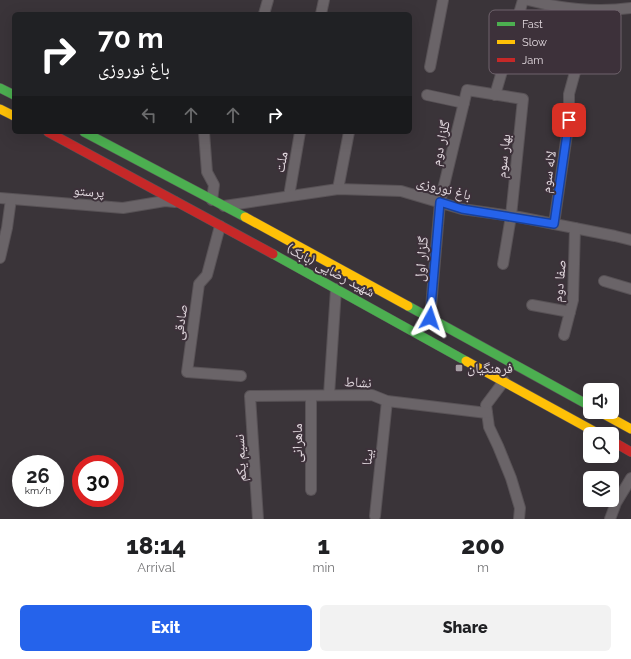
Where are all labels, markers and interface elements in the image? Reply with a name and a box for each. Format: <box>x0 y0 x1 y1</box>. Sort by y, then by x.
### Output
legend <box>489 10 621 74</box>
text: Fast <box>522 18 543 31</box>
text: 70 m <box>98 22 164 55</box>
icon: right <box>32 28 84 80</box>
text: Slow <box>522 36 547 49</box>
text: Jam <box>522 54 543 67</box>
text: باغ نوروزی <box>98 58 170 79</box>
pin <box>552 103 586 137</box>
icon: left <box>138 104 160 126</box>
icon: ahead <box>180 104 202 126</box>
icon: ahead <box>222 104 244 126</box>
icon: right <box>264 104 286 126</box>
icon: arrive <box>558 109 580 131</box>
street label: گلزار دوم <box>427 118 455 168</box>
street label: بهار سوم <box>493 133 515 179</box>
street label: ملت <box>271 150 291 174</box>
street label: لاله سوم <box>537 150 561 195</box>
street label: باغ نوروزی <box>414 173 473 205</box>
street label: پرستو <box>73 182 105 201</box>
street label: گلزار اول <box>411 235 432 282</box>
street label: شهید رضایی (بابک) <box>284 240 378 301</box>
street label: صفا دوم <box>549 259 571 303</box>
position arrow <box>409 297 451 339</box>
street label: صادقی <box>170 303 191 341</box>
place label: فرهنگیان <box>467 360 513 377</box>
marker: فرهنگیان <box>454 363 464 373</box>
street label: نشاط <box>344 373 372 391</box>
map controls <box>583 383 619 507</box>
button: sound <box>583 383 619 419</box>
street label: ماهرانی <box>289 423 306 463</box>
button: search <box>583 427 619 463</box>
street label: نسیم یکم <box>231 433 251 482</box>
street label: بینا <box>358 448 376 466</box>
speed limit sign: 30 <box>72 455 124 507</box>
text: 26 <box>26 464 50 488</box>
button: layers <box>583 471 619 507</box>
text: km/h <box>25 485 51 496</box>
text: 18:14 <box>126 531 186 560</box>
text: 1 <box>318 531 330 560</box>
text: 200 <box>461 531 505 560</box>
text: Arrival <box>137 560 175 575</box>
text: min <box>313 560 335 575</box>
text: m <box>477 560 489 575</box>
button: Exit <box>20 605 312 651</box>
button: Share <box>320 605 611 651</box>

